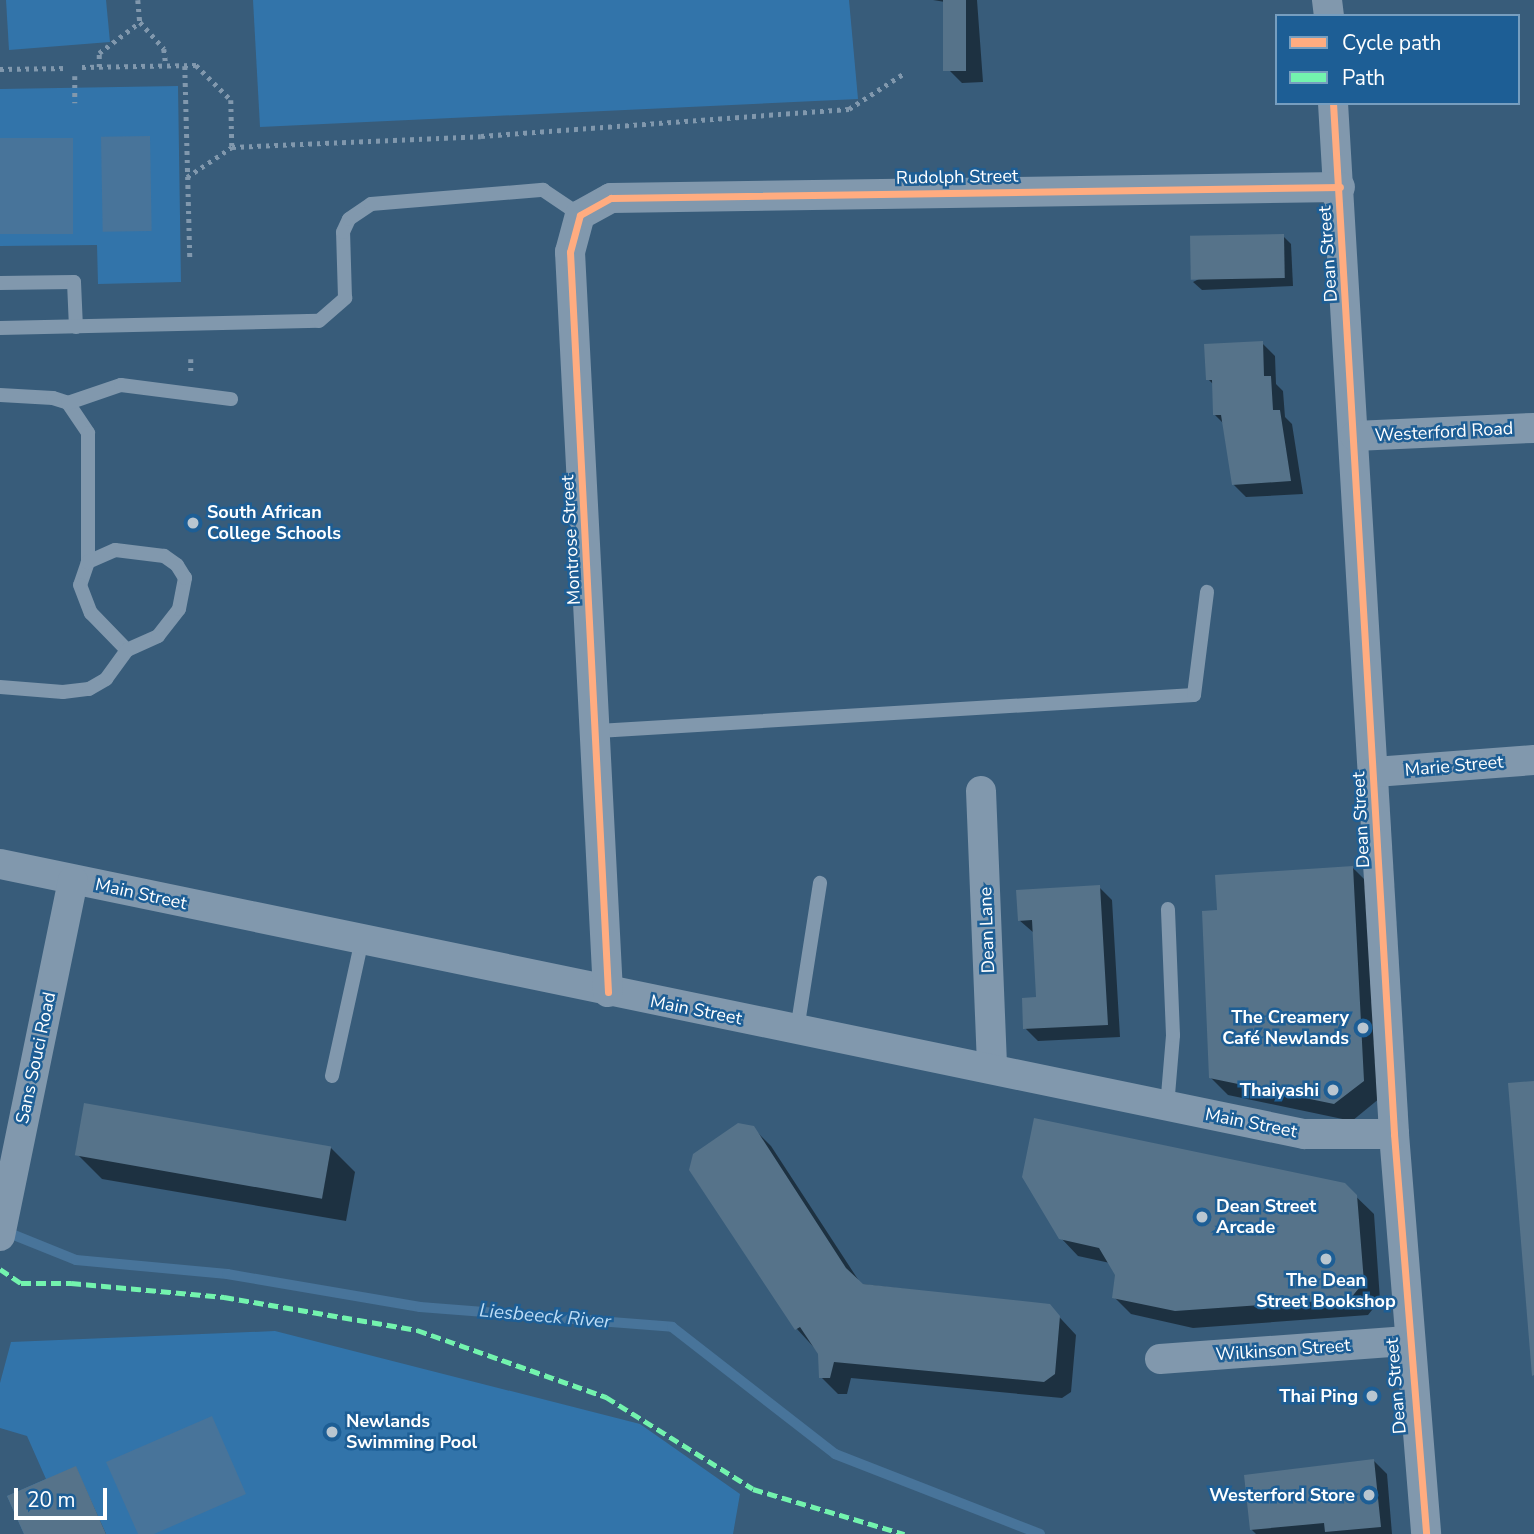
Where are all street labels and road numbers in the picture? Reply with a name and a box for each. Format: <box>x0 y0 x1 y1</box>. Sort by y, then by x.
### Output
street label: Rudolph Street <box>896 165 1018 189</box>
street label: Dean Street <box>1314 205 1342 303</box>
street label: Westerford Road <box>1374 418 1514 446</box>
street label: Montrose Street <box>557 474 585 606</box>
street label: Marie Street <box>1404 751 1504 781</box>
street label: Dean Street <box>1348 771 1374 869</box>
street label: Main Street <box>93 874 189 914</box>
street label: Dean Lane <box>975 886 999 974</box>
street label: Sans Souci Road <box>11 990 61 1126</box>
street label: Main Street <box>648 991 744 1029</box>
street label: Main Street <box>1203 1104 1299 1142</box>
street label: Wilkinson Street <box>1215 1335 1351 1365</box>
street label: Dean Street <box>1381 1337 1411 1435</box>

